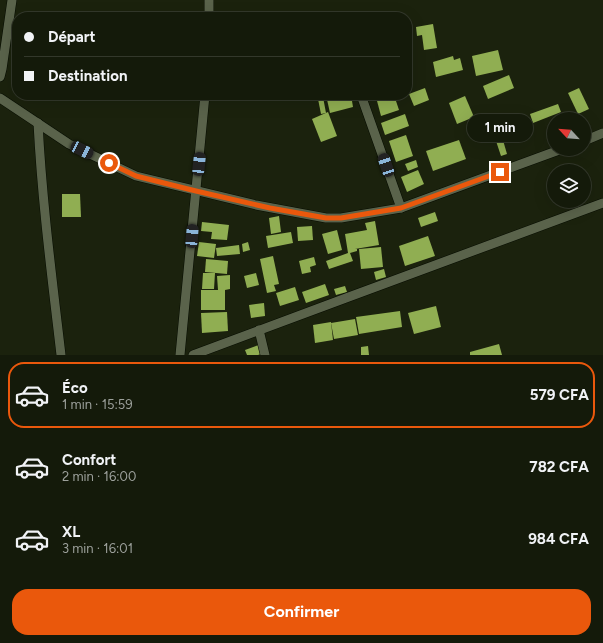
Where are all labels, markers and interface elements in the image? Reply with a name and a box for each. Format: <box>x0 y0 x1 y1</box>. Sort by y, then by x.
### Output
text: Départ <box>48 28 96 46</box>
text: Destination <box>48 67 127 85</box>
north arrow <box>547 112 591 156</box>
map controls <box>547 112 591 208</box>
callout: 1 min <box>467 114 533 142</box>
text: 1 min <box>485 120 515 135</box>
car <box>69 139 95 161</box>
car <box>192 151 206 177</box>
car <box>376 152 396 178</box>
route start <box>100 154 118 172</box>
route end <box>491 163 509 181</box>
button: layers <box>547 164 591 208</box>
car <box>185 224 199 248</box>
icon: car <box>14 377 50 413</box>
text: Éco <box>62 379 88 397</box>
text: 579 CFA <box>530 386 589 404</box>
text: 1 min · 15:59 <box>62 397 133 412</box>
icon: car <box>14 449 50 485</box>
text: Confort <box>62 451 116 469</box>
text: 782 CFA <box>529 458 589 476</box>
text: 2 min · 16:00 <box>62 469 136 484</box>
icon: car <box>14 521 50 557</box>
text: XL <box>62 523 80 541</box>
text: 984 CFA <box>528 530 589 548</box>
text: 3 min · 16:01 <box>62 541 133 556</box>
button: Confirmer <box>12 589 591 635</box>

